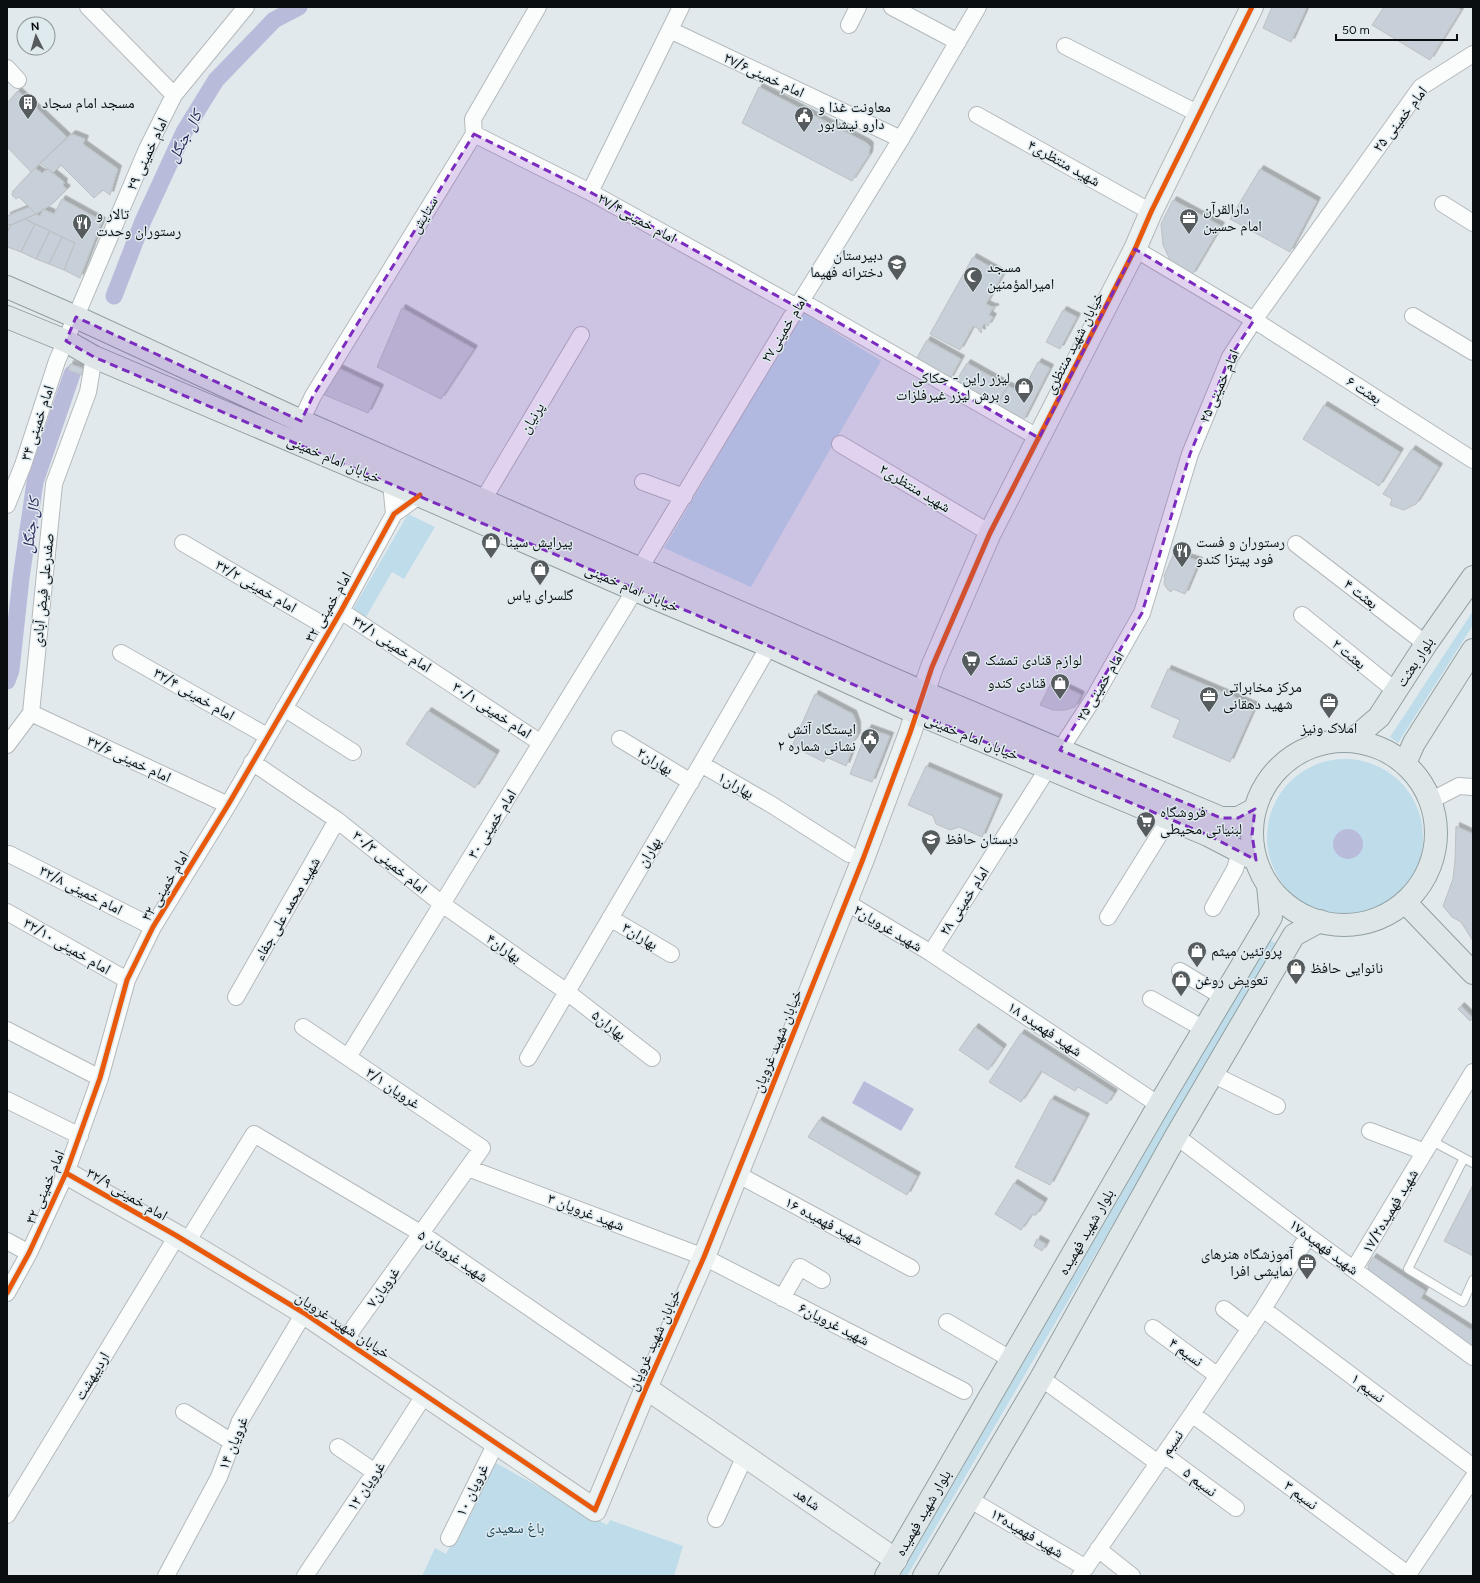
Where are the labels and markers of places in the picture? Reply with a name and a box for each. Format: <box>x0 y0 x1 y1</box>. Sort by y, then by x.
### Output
building icon: مسجد امام سجاد <box>17 92 39 120</box>
place label: مسجد امام سجاد <box>42 94 135 113</box>
place label: معاونت غذا و دارو نیشابور <box>817 98 891 133</box>
public building icon: معاونت غذا و دارو نیشابور <box>793 105 815 133</box>
place label: دارالقرآن امام حسین <box>1203 200 1262 236</box>
place label: تالار و رستوران وحدت <box>96 205 181 241</box>
office icon: دارالقرآن امام حسین <box>1178 207 1200 235</box>
restaurant icon: تالار و رستوران وحدت <box>71 212 93 240</box>
place label: دبیرستان دخترانه فهیما <box>810 246 883 281</box>
school or university icon: دبیرستان دخترانه فهیما <box>886 253 908 281</box>
place label: مسجد امیرالمؤمنین <box>987 258 1054 294</box>
mosque icon: مسجد امیرالمؤمنین <box>962 265 984 293</box>
place label: لیزر راین - حکاکی و برش لیزر غیرفلزات <box>896 369 1010 405</box>
shop icon: لیزر راین - حکاکی و برش لیزر غیرفلزات <box>1013 376 1035 404</box>
shop icon: پیرایش سینا <box>480 531 502 559</box>
place label: پیرایش سینا <box>505 533 573 552</box>
place label: رستوران و فست فود پیتزا کندو <box>1196 533 1285 568</box>
restaurant icon: رستوران و فست فود پیتزا کندو <box>1171 540 1193 568</box>
shop icon: گلسرای یاس <box>529 558 551 586</box>
place label: گلسرای یاس <box>507 586 574 605</box>
supermarket icon: لوازم قنادی تمشک <box>960 649 982 677</box>
place label: لوازم قنادی تمشک <box>985 651 1082 670</box>
shop icon: قنادی کندو <box>1049 672 1071 700</box>
place label: قنادی کندو <box>988 674 1046 693</box>
place label: مرکز مخابراتی شهید دهقانی <box>1223 678 1302 714</box>
office icon: مرکز مخابراتی شهید دهقانی <box>1198 685 1220 713</box>
office icon: املاک ونیز <box>1318 691 1340 719</box>
place label: املاک ونیز <box>1300 719 1357 737</box>
place label: ایستگاه آتش نشانی شماره ۲ <box>778 720 856 756</box>
public building icon: ایستگاه آتش نشانی شماره ۲ <box>859 727 881 755</box>
place label: فروشگاه لبنیاتی محیطی <box>1160 803 1242 839</box>
supermarket icon: فروشگاه لبنیاتی محیطی <box>1135 810 1157 838</box>
school or university icon: دبستان حافظ <box>920 828 942 856</box>
place label: دبستان حافظ <box>945 830 1018 849</box>
shop icon: پروتئین میثم <box>1186 940 1208 968</box>
place label: پروتئین میثم <box>1211 942 1282 961</box>
shop icon: نانوایی حافظ <box>1285 957 1307 985</box>
place label: نانوایی حافظ <box>1310 959 1383 978</box>
shop icon: تعویض روغن <box>1170 969 1192 997</box>
place label: تعویض روغن <box>1195 971 1268 990</box>
place label: آموزشگاه هنرهای نمایشی افرا <box>1201 1245 1294 1281</box>
office icon: آموزشگاه هنرهای نمایشی افرا <box>1296 1252 1318 1280</box>

